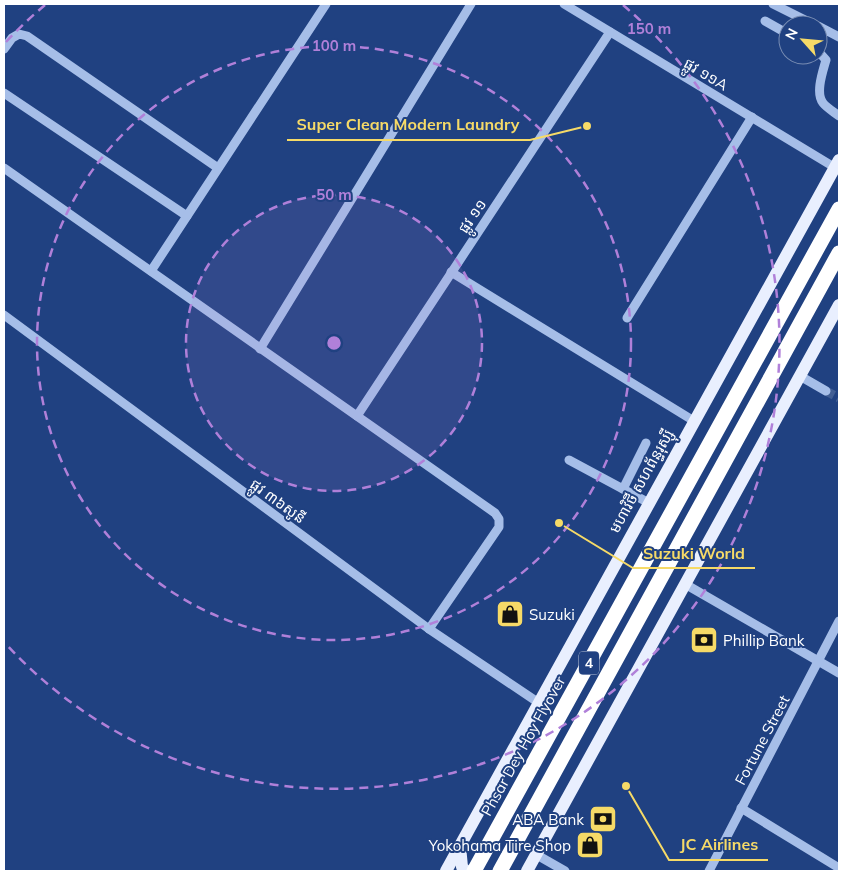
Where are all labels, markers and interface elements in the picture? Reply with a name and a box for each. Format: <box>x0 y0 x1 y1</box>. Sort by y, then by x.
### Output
north arrow <box>778 15 828 65</box>
text: 150 m <box>627 19 671 38</box>
text: N <box>781 25 802 43</box>
text: 100 m <box>312 36 356 55</box>
street label: ផ្លូវ ១១A <box>678 53 732 98</box>
callout: Super Clean Modern Laundry <box>287 109 530 140</box>
text: Super Clean Modern Laundry <box>297 114 520 134</box>
text: 50 m <box>316 185 352 204</box>
street label: ផ្លូវ ១១ <box>454 195 494 239</box>
centre of rings <box>325 334 343 352</box>
street label: មហាវិថី សហព័ន្ធរុស្ស៊ី <box>605 426 681 538</box>
street label: ផ្លូវ ៣៦សូនី <box>244 474 310 531</box>
callout: Suzuki World <box>633 537 755 568</box>
text: Suzuki World <box>643 543 745 563</box>
shop icon: Suzuki <box>495 599 525 629</box>
place label: Suzuki <box>529 605 575 624</box>
bank icon: Phillip Bank <box>689 625 719 655</box>
place label: Phillip Bank <box>723 631 805 650</box>
road number: 4 <box>579 651 599 674</box>
street label: Phsar Dey Hoy Flyover <box>477 672 570 819</box>
street label: Fortune Street <box>730 692 794 788</box>
bank icon: ABA Bank <box>588 804 618 834</box>
place label: ABA Bank <box>512 810 584 829</box>
callout: JC Airlines <box>669 829 768 860</box>
shop icon: Yokohama Tire Shop <box>575 830 605 860</box>
text: JC Airlines <box>680 834 758 854</box>
place label: Yokohama Tire Shop <box>428 836 571 855</box>

